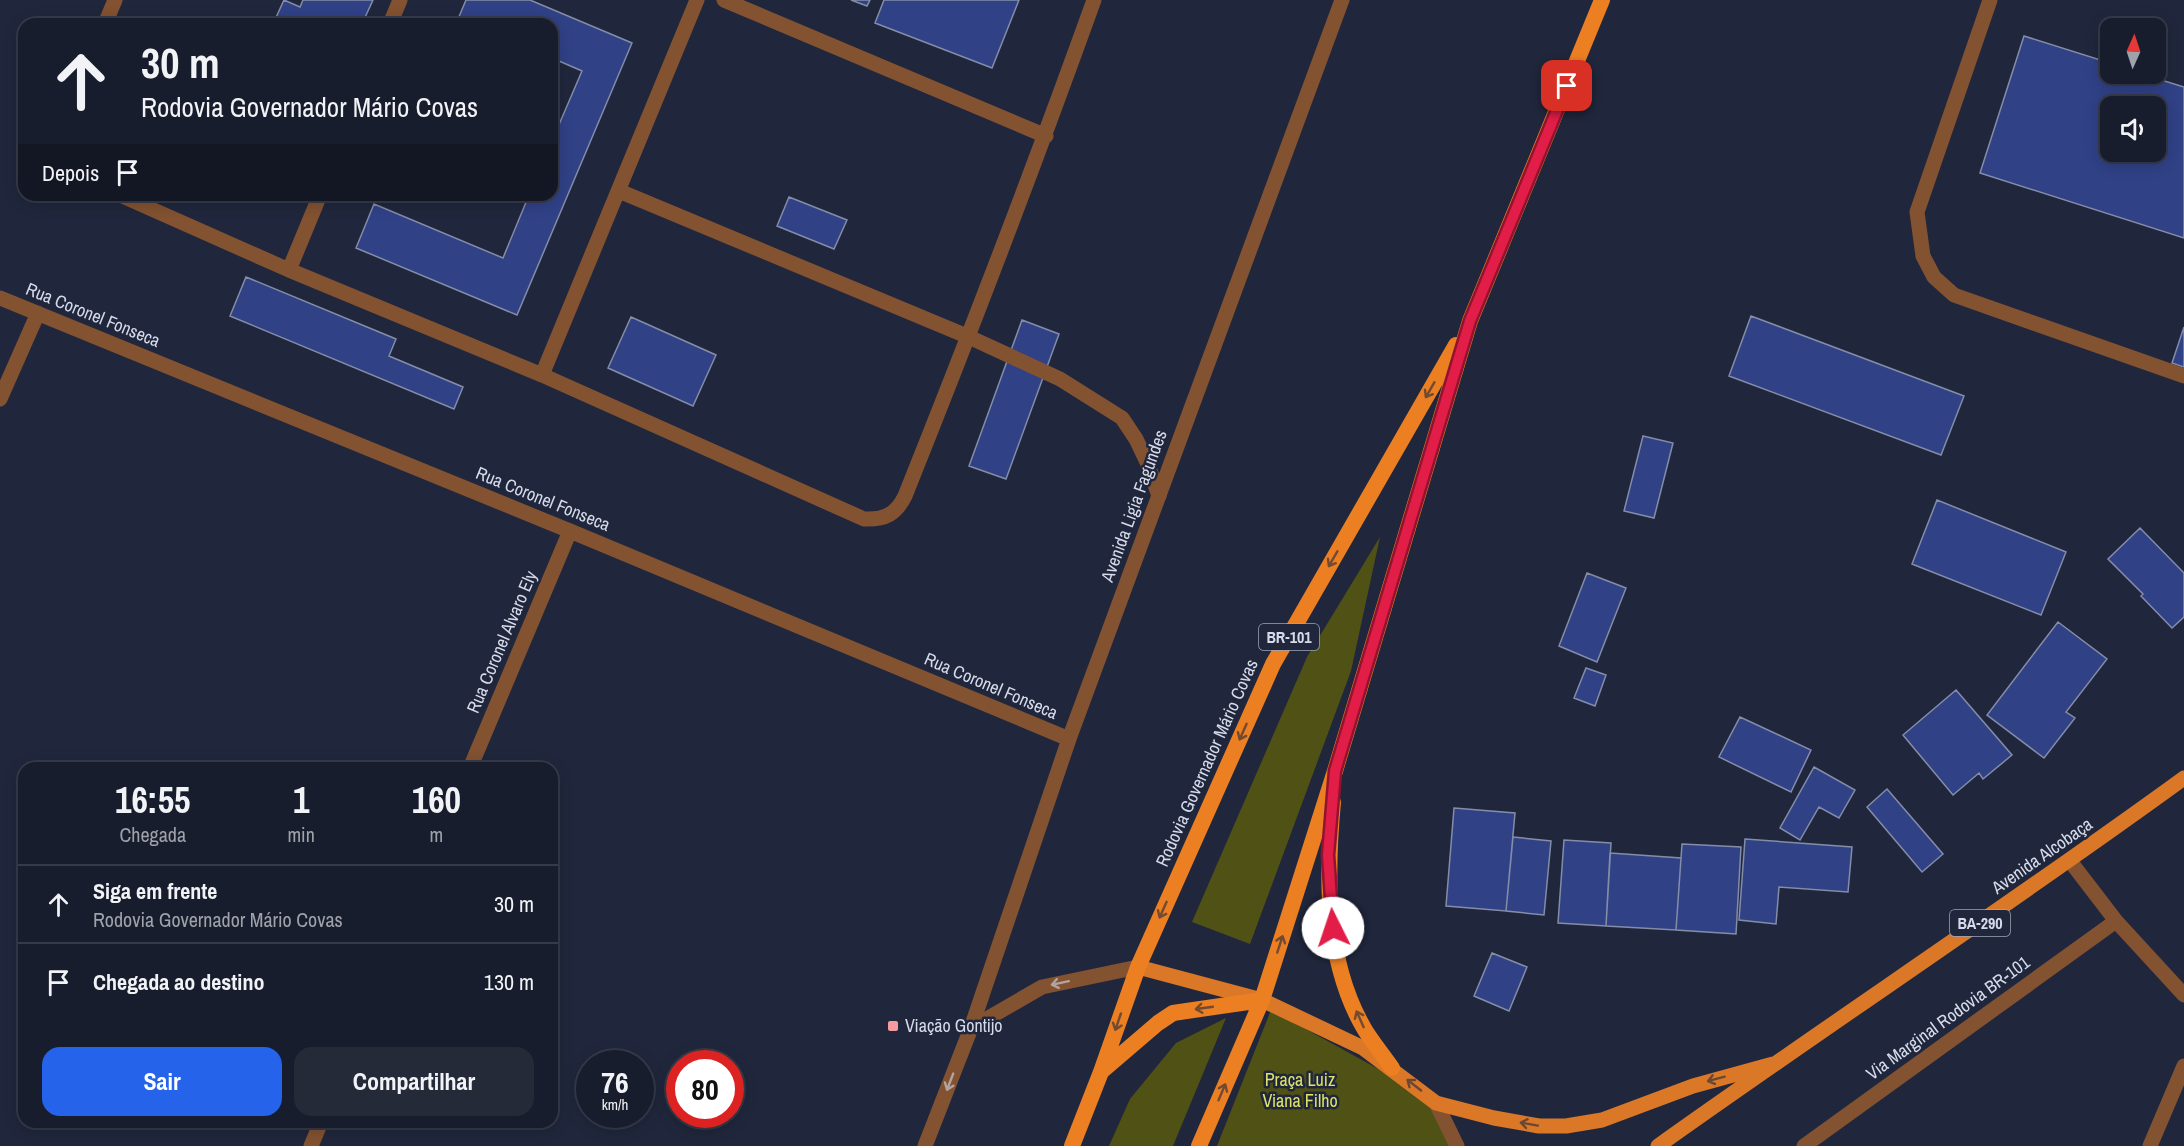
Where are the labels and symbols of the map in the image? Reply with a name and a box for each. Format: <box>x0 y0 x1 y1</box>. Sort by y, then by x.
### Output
north arrow <box>2100 18 2166 84</box>
pin <box>1541 60 1592 111</box>
street label: Rua Coronel Fonseca <box>22 276 164 353</box>
one-way arrow <box>1424 381 1436 398</box>
street label: Avenida Ligia Fagundes <box>1094 426 1173 586</box>
street label: Rua Coronel Fonseca <box>472 460 614 537</box>
one-way arrow <box>1327 550 1339 567</box>
street label: Rua Coronel Alvaro Ely <box>460 566 543 717</box>
road number: BR-101 <box>1259 624 1319 650</box>
street label: Rua Coronel Fonseca <box>921 646 1062 725</box>
street label: Rodovia Governador Mário Covas <box>1149 655 1264 871</box>
one-way arrow <box>1237 722 1248 740</box>
street label: Avenida Alcobaça <box>1985 812 2097 900</box>
position arrow <box>1301 896 1365 960</box>
one-way arrow <box>1157 900 1168 918</box>
road number: BA-290 <box>1950 910 2010 936</box>
one-way arrow <box>1275 935 1286 954</box>
street label: Via Marginal Rodovia BR-101 <box>1861 949 2035 1086</box>
one-way arrow <box>1050 978 1070 989</box>
one-way arrow <box>1195 1002 1214 1013</box>
one-way arrow <box>1354 1010 1365 1029</box>
one-way arrow <box>1112 1012 1123 1031</box>
place label: Viação Gontijo <box>905 1013 1002 1038</box>
marker: Viação Gontijo <box>886 1019 900 1033</box>
speed limit sign: 80 <box>666 1050 744 1128</box>
park label: Praça Luiz Viana Filho <box>1262 1067 1338 1113</box>
one-way arrow <box>943 1072 954 1091</box>
one-way arrow <box>1707 1074 1726 1086</box>
one-way arrow <box>1406 1079 1422 1092</box>
one-way arrow <box>1217 1084 1228 1102</box>
one-way arrow <box>1520 1119 1539 1130</box>

